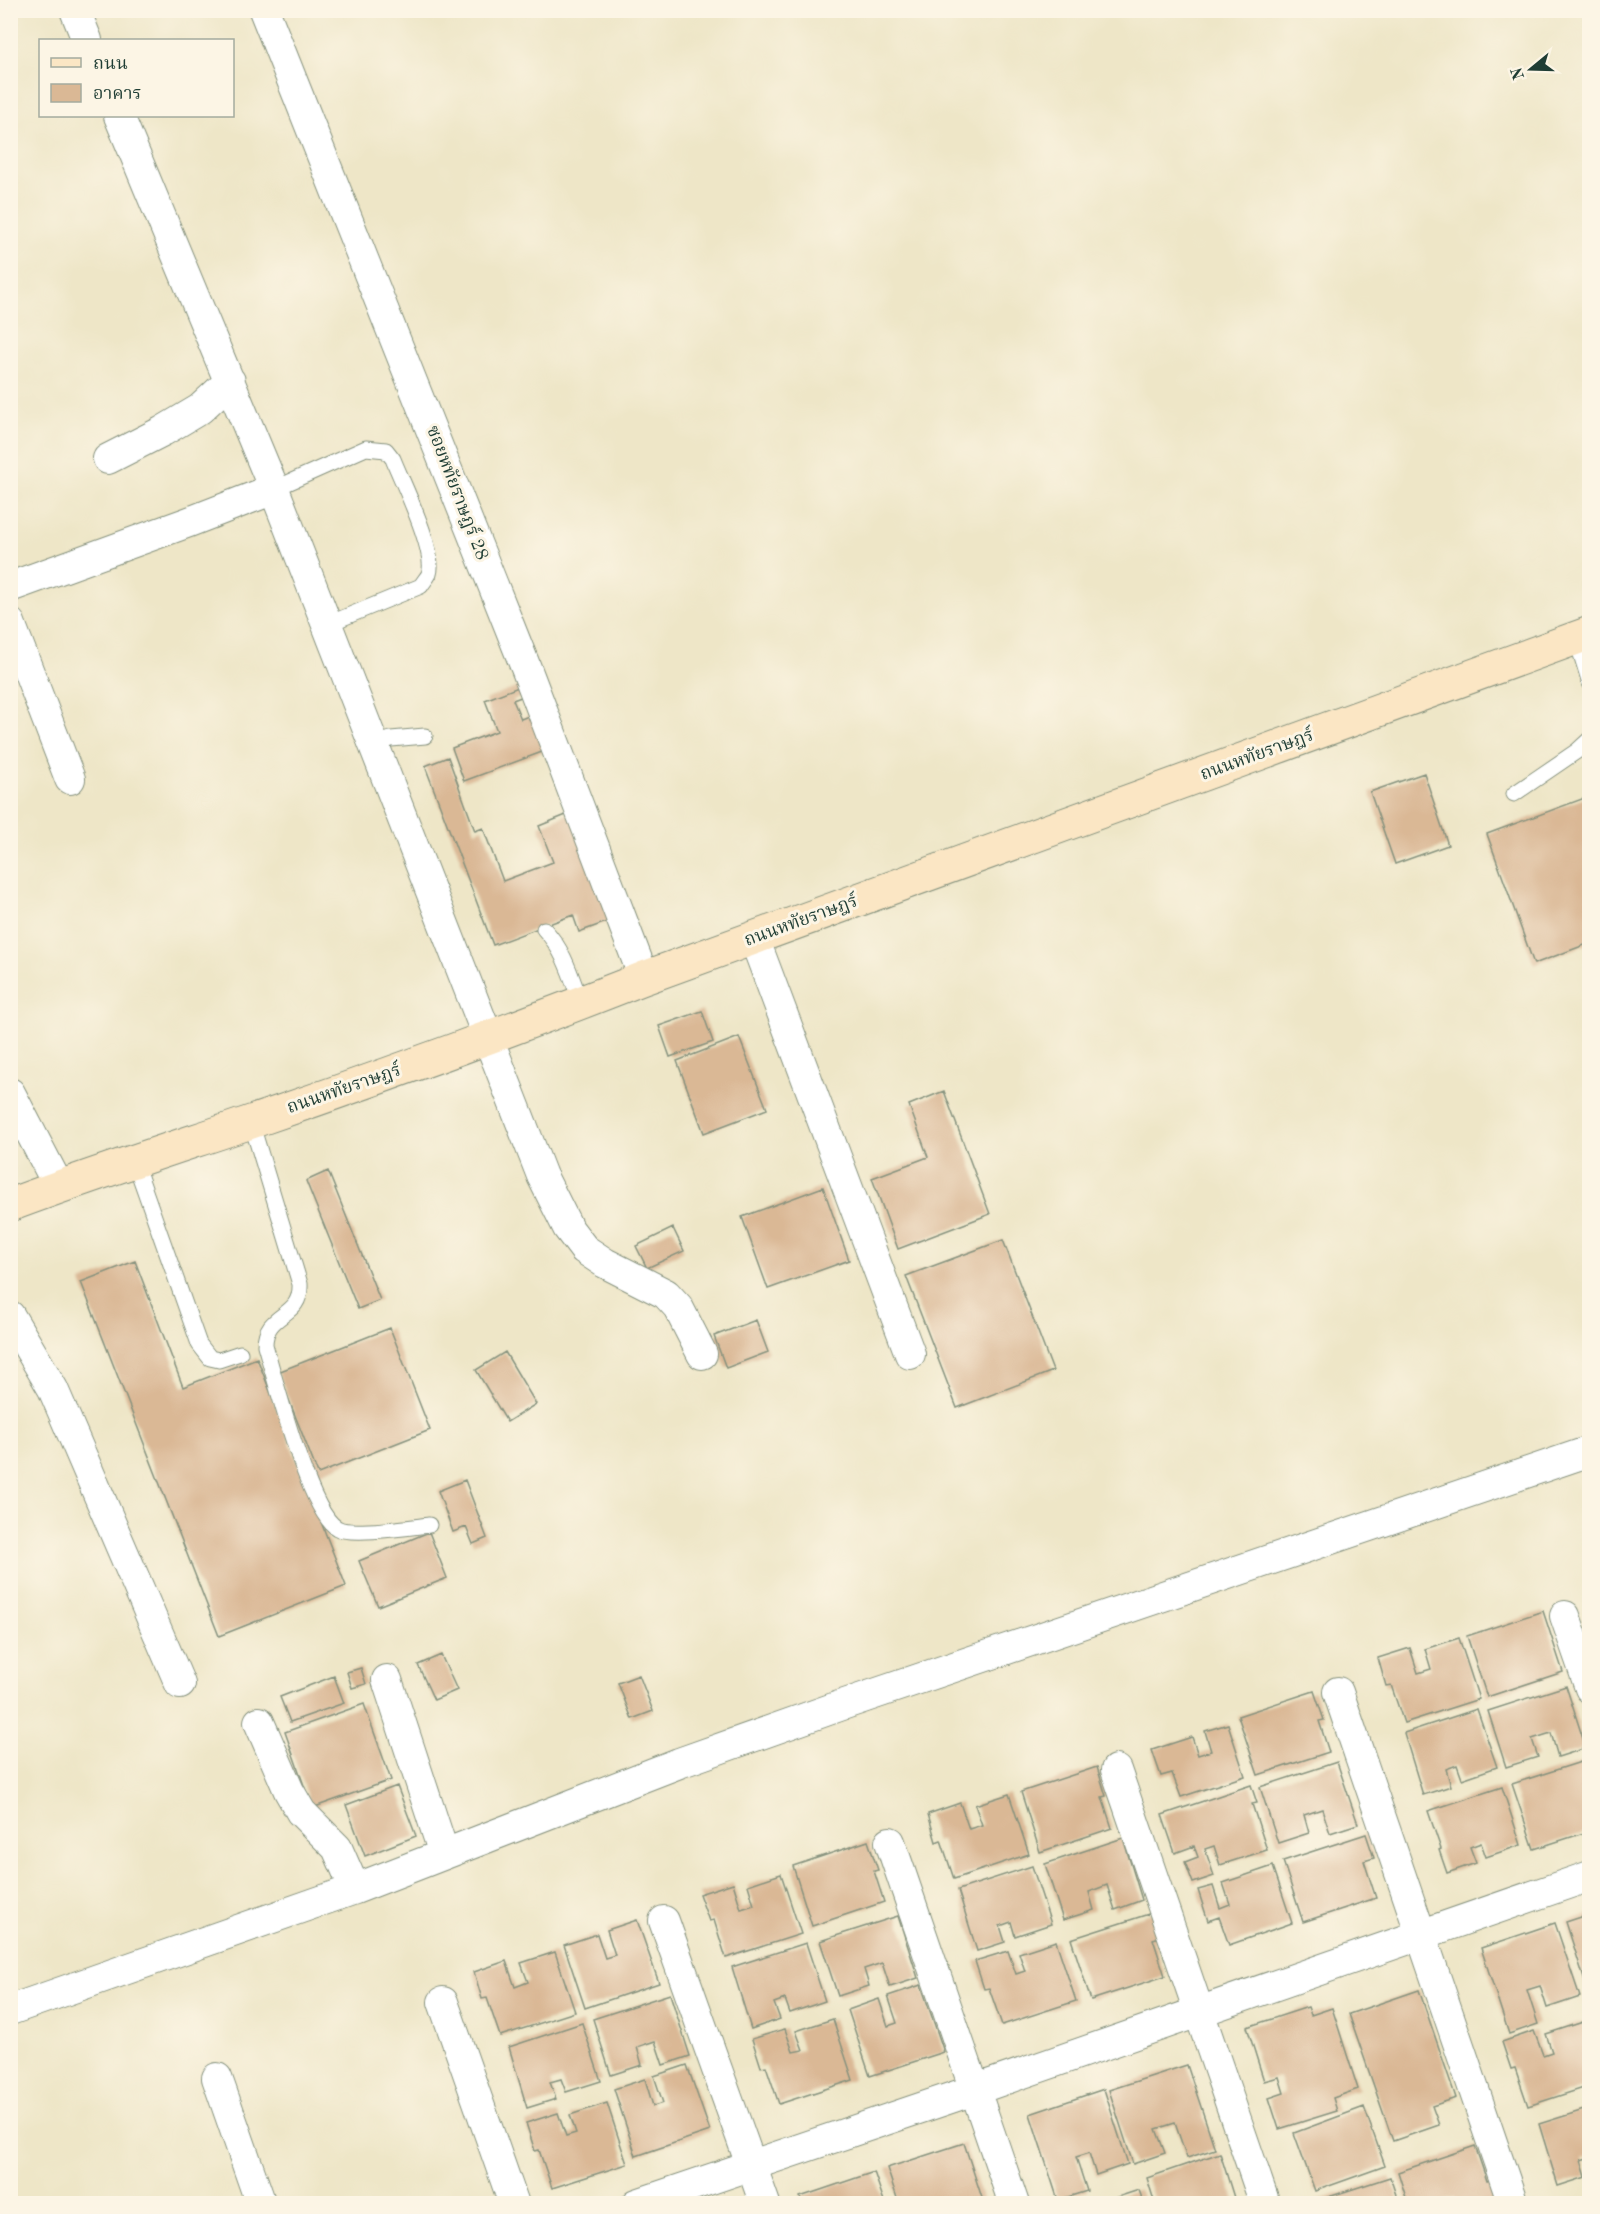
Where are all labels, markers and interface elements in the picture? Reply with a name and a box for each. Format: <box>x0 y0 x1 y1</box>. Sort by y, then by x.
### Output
legend <box>39 39 234 117</box>
north arrow <box>1501 39 1561 99</box>
text: ถนน <box>93 55 128 73</box>
text: N <box>1509 64 1528 82</box>
text: อาคาร <box>93 85 142 103</box>
street label: ซอยหทัยราษฎร์ 28 <box>423 422 494 563</box>
street label: ถนนหทัยราษฎร์ <box>1197 723 1317 784</box>
street label: ถนนหทัยราษฎร์ <box>741 889 861 950</box>
street label: ถนนหทัยราษฎร์ <box>284 1058 404 1117</box>

